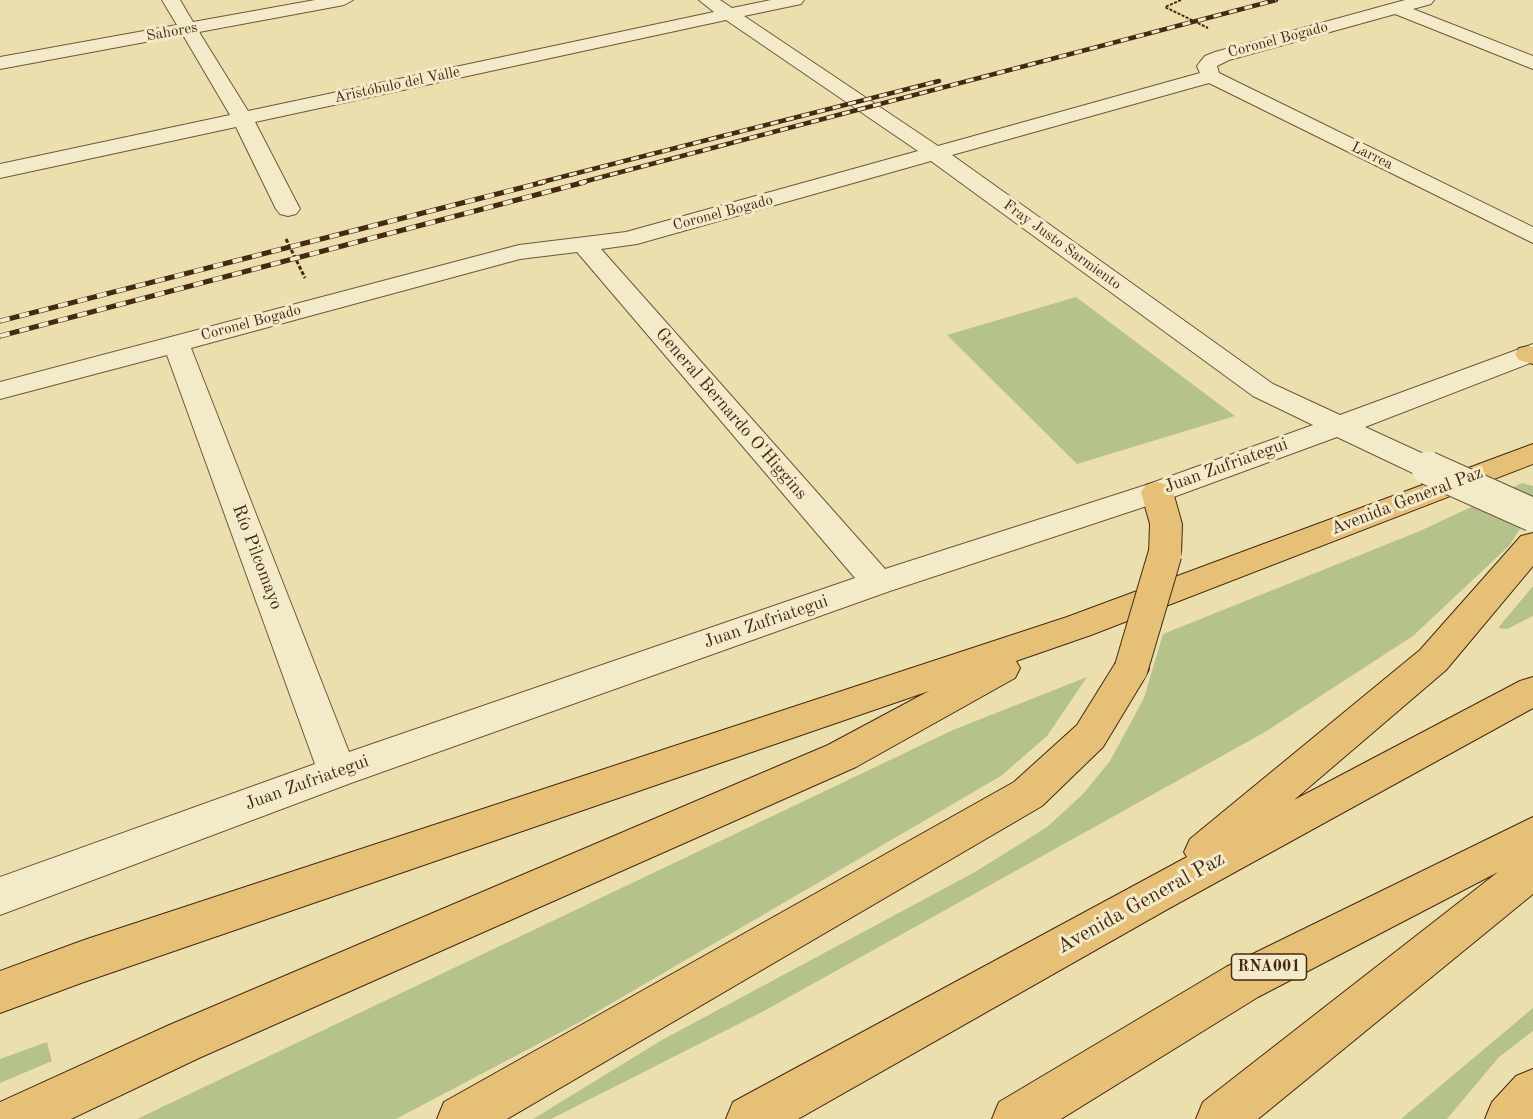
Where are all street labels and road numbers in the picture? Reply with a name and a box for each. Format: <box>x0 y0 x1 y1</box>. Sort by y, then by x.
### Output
street label: Coronel Bogado <box>1226 18 1330 62</box>
street label: Sahores <box>145 19 199 45</box>
street label: Aristóbulo del Valle <box>333 63 461 107</box>
street label: Larrea <box>1348 138 1396 174</box>
street label: Coronel Bogado <box>671 191 775 235</box>
street label: Fray Justo Sarmiento <box>999 196 1125 294</box>
street label: Coronel Bogado <box>199 301 303 345</box>
street label: General Bernardo O'Higgins <box>650 324 812 504</box>
street label: Juan Zufriategui <box>1161 434 1291 498</box>
street label: Avenida General Paz <box>1328 462 1486 540</box>
street label: Río Pilcomayo <box>227 501 287 613</box>
street label: Juan Zufriategui <box>701 591 831 653</box>
street label: Juan Zufriategui <box>242 751 372 815</box>
street label: Avenida General Paz <box>1053 846 1229 960</box>
road number: RNA001 <box>1232 954 1306 980</box>

